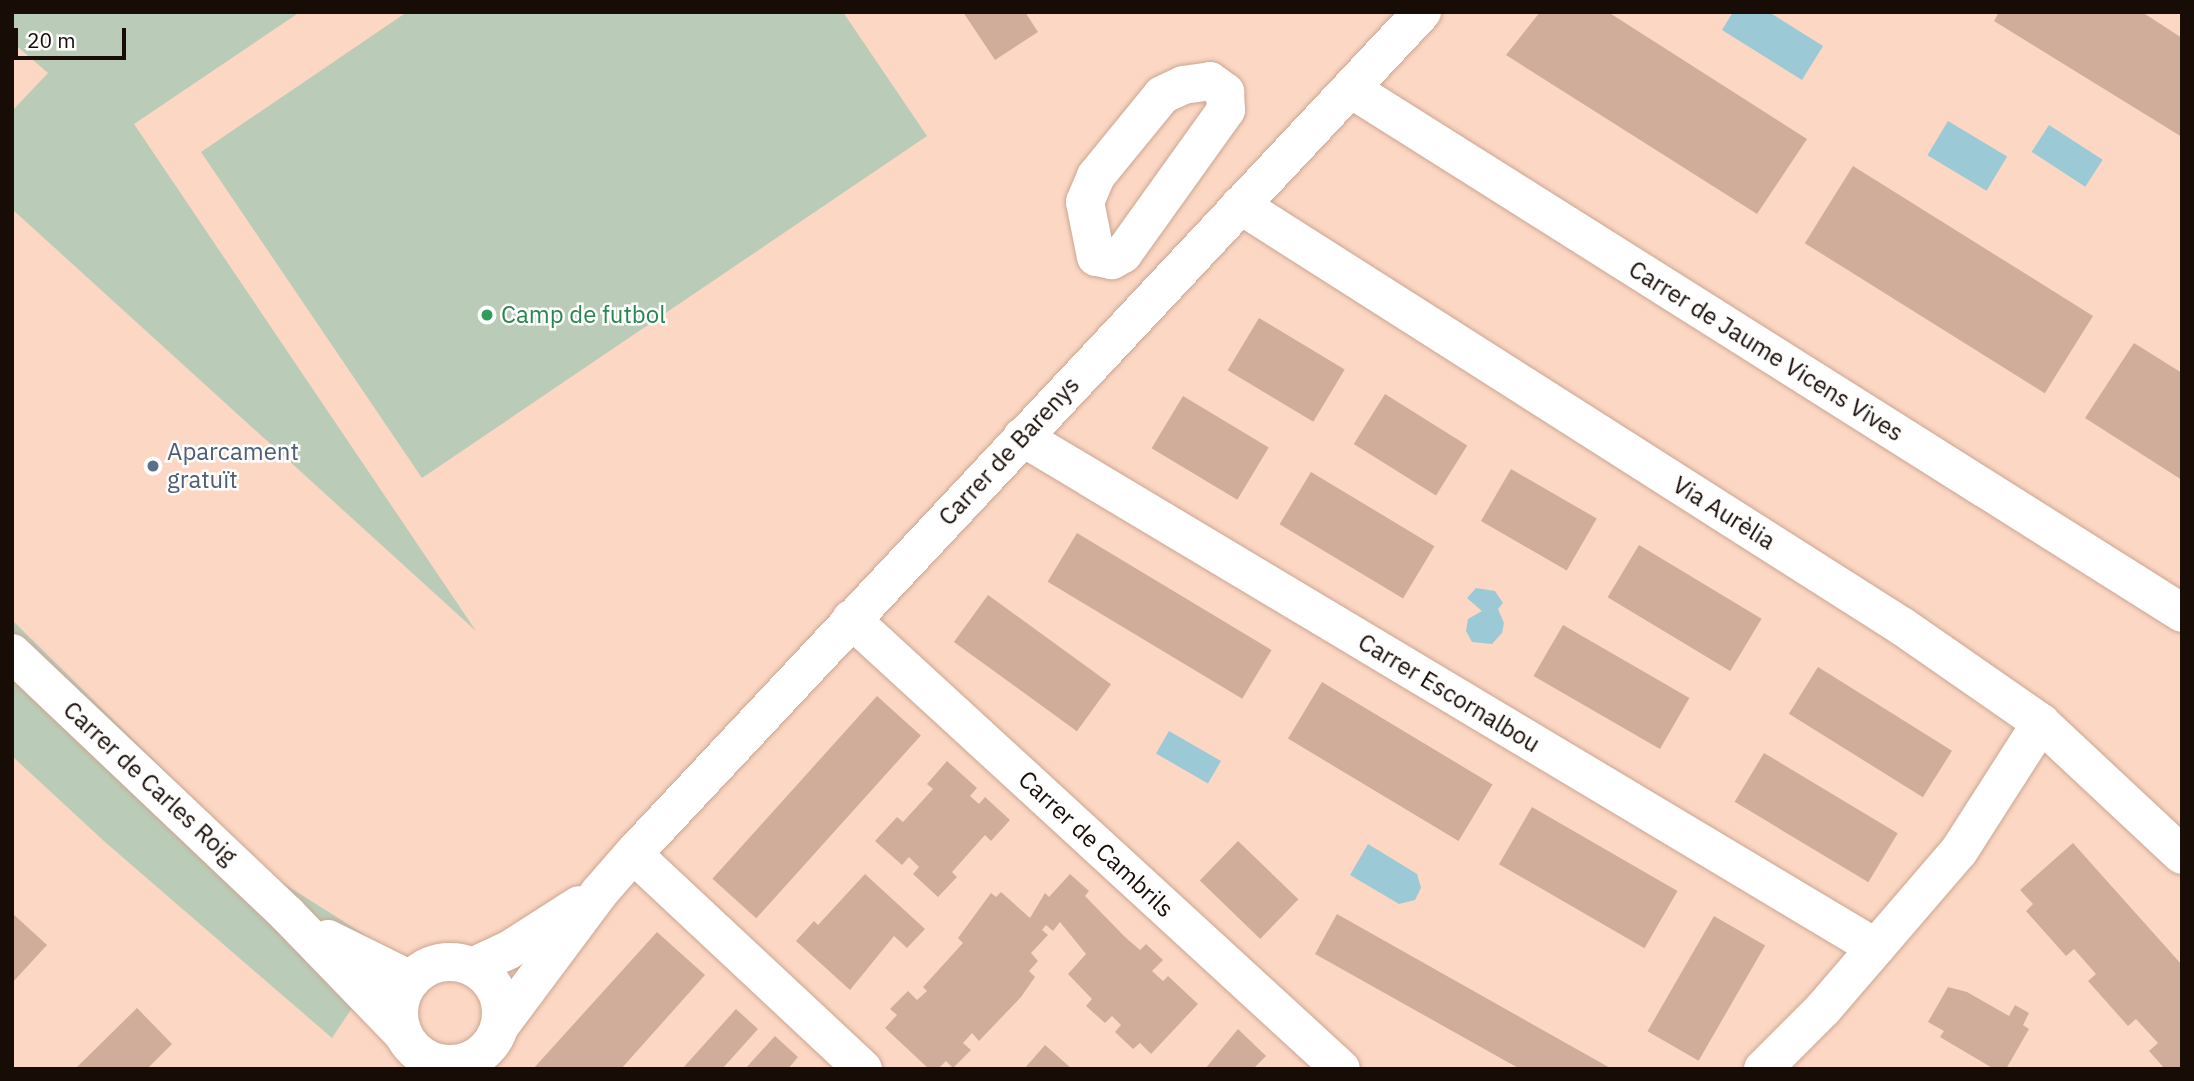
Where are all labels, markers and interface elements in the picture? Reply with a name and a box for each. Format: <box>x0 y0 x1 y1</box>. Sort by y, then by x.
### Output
scale bar <box>18 14 130 58</box>
text: 20 m <box>27 26 76 54</box>
street label: Carrer de Jaume Vicens Vives <box>1624 255 1908 447</box>
place label: Camp de futbol <box>501 301 666 329</box>
marker: Camp de futbol <box>479 307 495 323</box>
street label: Carrer de Barenys <box>933 371 1085 531</box>
place label: Aparcament gratuït <box>167 438 299 494</box>
marker: Aparcament gratuït <box>145 458 161 474</box>
street label: Via Aurèlia <box>1667 470 1781 556</box>
street label: Carrer Escornalbou <box>1353 627 1545 759</box>
street label: Carrer de Carles Roig <box>57 695 243 871</box>
street label: Carrer de Cambrils <box>1013 765 1179 923</box>

